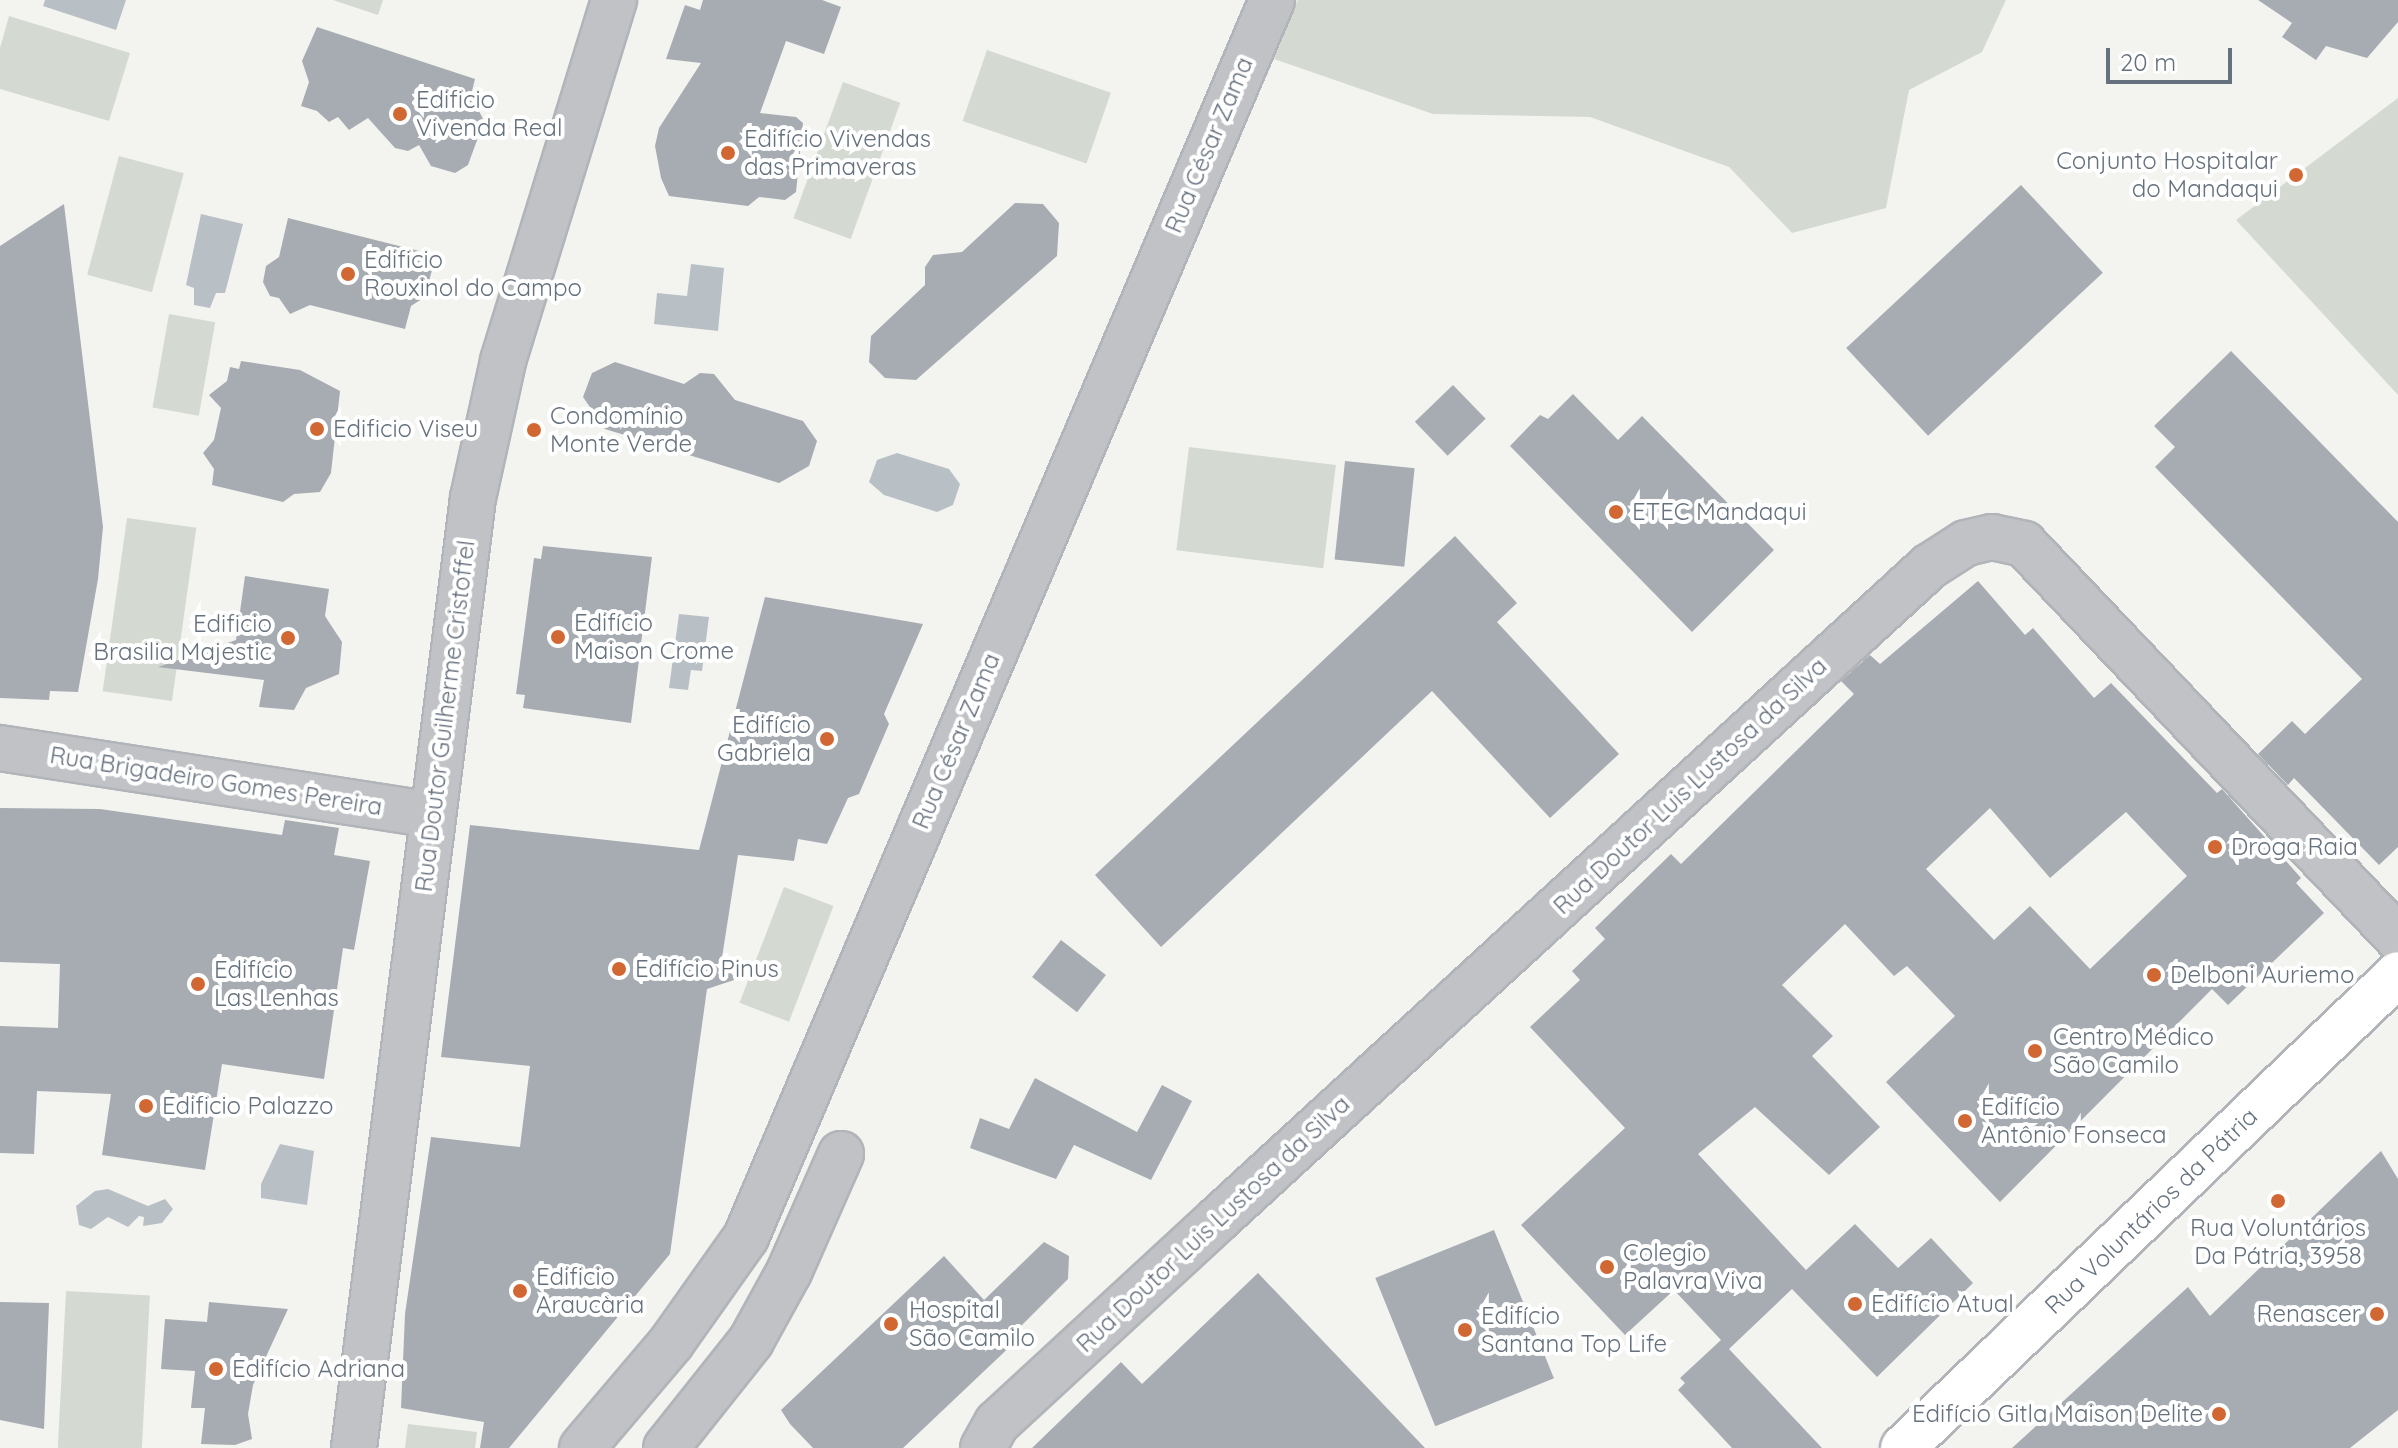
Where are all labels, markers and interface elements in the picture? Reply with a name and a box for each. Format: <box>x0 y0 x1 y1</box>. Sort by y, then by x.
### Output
scale bar <box>2110 32 2236 82</box>
text: 20 m <box>2120 47 2176 77</box>
street label: Rua César Zama <box>1159 53 1259 237</box>
place label: Edificio Vivenda Real <box>416 86 562 142</box>
marker: Edificio Vivenda Real <box>391 105 409 123</box>
place label: Edifício Vivendas das Primaveras <box>744 125 931 181</box>
marker: Edifício Vivendas das Primaveras <box>719 144 737 162</box>
place label: Conjunto Hospitalar do Mandaqui <box>2056 147 2278 203</box>
marker: Conjunto Hospitalar do Mandaqui <box>2285 164 2307 186</box>
place label: Edificio Rouxinol do Campo <box>364 246 582 302</box>
marker: Edificio Rouxinol do Campo <box>339 265 357 283</box>
place label: Condomínio Monte Verde <box>550 402 692 458</box>
place label: Edificio Viseu <box>333 415 478 443</box>
marker: Edificio Viseu <box>308 420 326 438</box>
marker: Condomínio Monte Verde <box>525 421 543 439</box>
place label: ETEC Mandaqui <box>1632 498 1807 526</box>
marker: ETEC Mandaqui <box>1607 503 1625 521</box>
street label: Rua Doutor Guilherme Cristoffel <box>409 539 481 893</box>
place label: Edifício Maison Crome <box>574 609 734 665</box>
place label: Edificio Brasilia Majestic <box>93 610 272 666</box>
marker: Edifício Maison Crome <box>549 628 567 646</box>
marker: Edificio Brasilia Majestic <box>279 629 297 647</box>
street label: Rua César Zama <box>906 649 1006 833</box>
street label: Rua Doutor Luis Lustosa da Silva <box>1547 652 1833 920</box>
place label: Edifício Gabriela <box>717 711 811 767</box>
marker: Edifício Gabriela <box>818 730 836 748</box>
street label: Rua Brigadeiro Gomes Pereira <box>48 741 384 821</box>
place label: Droga Raia <box>2231 833 2358 861</box>
marker: Droga Raia <box>2206 838 2224 856</box>
place label: Edifício Pinus <box>635 955 779 983</box>
place label: Edifício Las Lenhas <box>214 956 339 1012</box>
marker: Edifício Pinus <box>610 960 628 978</box>
place label: Delboni Auriemo <box>2170 961 2354 989</box>
marker: Delboni Auriemo <box>2145 966 2163 984</box>
marker: Edifício Las Lenhas <box>189 975 207 993</box>
place label: Centro Médico São Camilo <box>2053 1023 2214 1079</box>
marker: Centro Médico São Camilo <box>2024 1040 2046 1062</box>
street label: Rua Doutor Luis Lustosa da Silva <box>1070 1090 1356 1358</box>
place label: Edificio Palazzo <box>162 1092 334 1120</box>
place label: Edifício Antônio Fonseca <box>1981 1093 2166 1149</box>
marker: Edificio Palazzo <box>137 1097 155 1115</box>
street label: Rua Voluntários da Pátria <box>2039 1102 2263 1320</box>
marker: Edifício Antônio Fonseca <box>1956 1112 1974 1130</box>
marker: Rua Voluntários Da Pátria, 3958 <box>2269 1192 2287 1210</box>
place label: Rua Voluntários Da Pátria, 3958 <box>2190 1214 2366 1270</box>
place label: Colegio Palavra Viva <box>1623 1239 1763 1295</box>
marker: Colegio Palavra Viva <box>1598 1258 1616 1276</box>
place label: Edificio Araucària <box>536 1263 644 1319</box>
marker: Edificio Araucària <box>511 1282 529 1300</box>
place label: Edifício Atual <box>1871 1290 2014 1318</box>
marker: Edifício Atual <box>1846 1295 1864 1313</box>
place label: Hospital São Camilo <box>909 1296 1035 1352</box>
place label: Renascer <box>2257 1300 2361 1328</box>
place label: Edifício Santana Top Life <box>1481 1302 1667 1358</box>
marker: Renascer <box>2368 1305 2386 1323</box>
marker: Hospital São Camilo <box>880 1313 902 1335</box>
marker: Edifício Santana Top Life <box>1456 1321 1474 1339</box>
place label: Edifício Adriana <box>232 1355 405 1383</box>
marker: Edifício Adriana <box>207 1360 225 1378</box>
place label: Edifício Gitla Maison Delite <box>1912 1400 2203 1428</box>
marker: Edifício Gitla Maison Delite <box>2210 1405 2228 1423</box>

